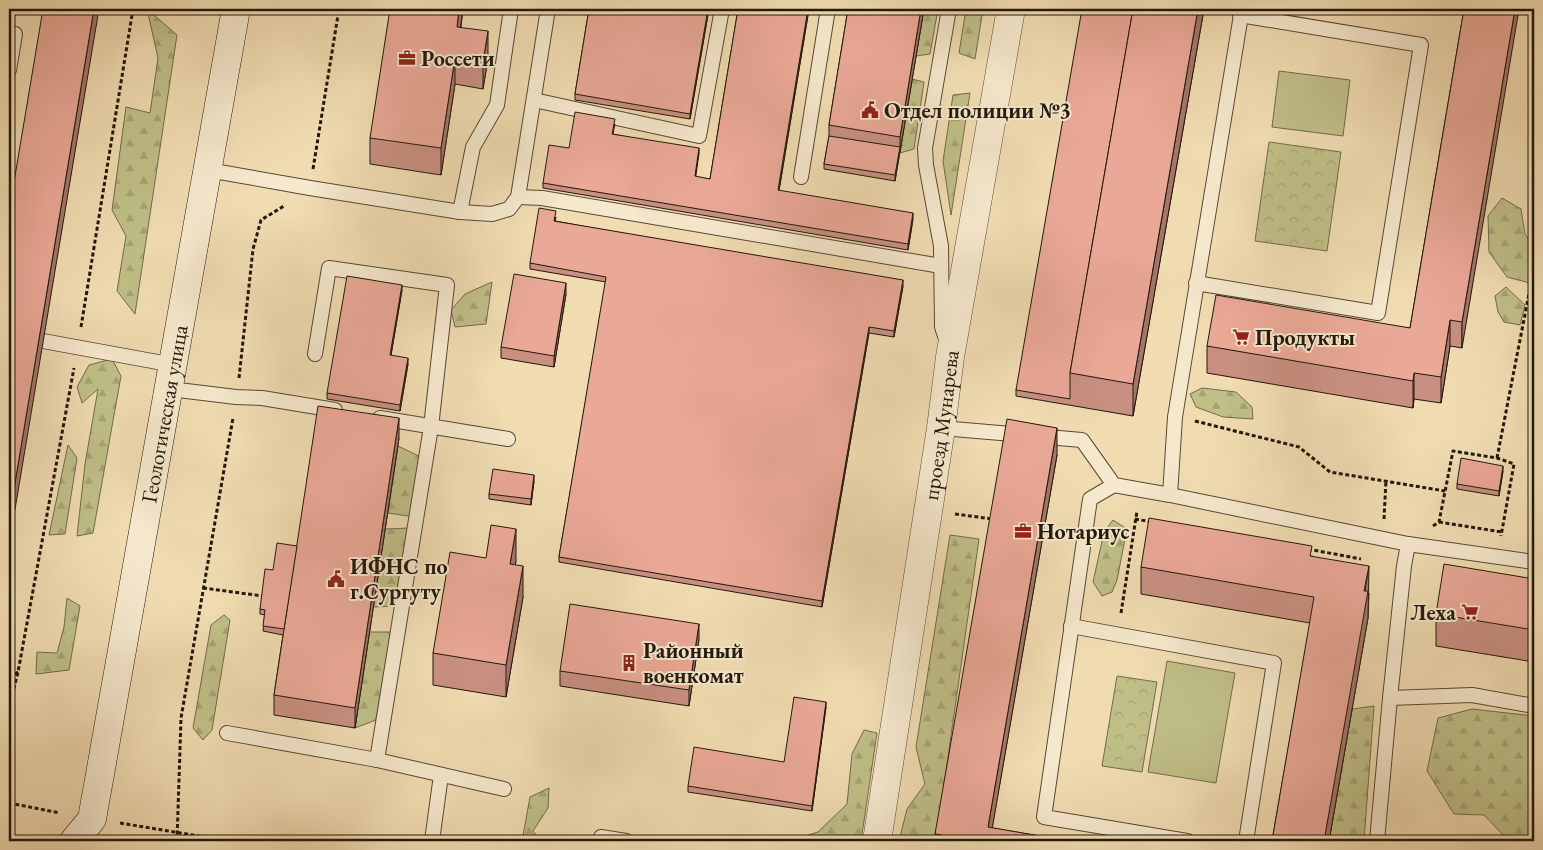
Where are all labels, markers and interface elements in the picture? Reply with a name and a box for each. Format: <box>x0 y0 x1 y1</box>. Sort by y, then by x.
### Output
place label: Россети <box>421 44 495 73</box>
office icon: Россети <box>397 48 417 68</box>
place label: Отдел полиции №3 <box>884 96 1071 125</box>
public building icon: Отдел полиции №3 <box>860 100 880 120</box>
street label: Геологическая улица <box>134 322 195 505</box>
place label: Продукты <box>1255 323 1355 352</box>
supermarket icon: Продукты <box>1231 327 1251 347</box>
street label: проезд Мунарева <box>916 347 966 502</box>
place label: Нотариус <box>1037 517 1130 546</box>
office icon: Нотариус <box>1013 521 1033 541</box>
place label: ИФНС по г.Сургуту <box>350 552 448 606</box>
public building icon: ИФНС по г.Сургуту <box>326 569 346 589</box>
place label: Леха <box>1410 598 1456 627</box>
supermarket icon: Леха <box>1460 602 1480 622</box>
place label: Районный военкомат <box>643 636 744 690</box>
building icon: Районный военкомат <box>619 653 639 673</box>

